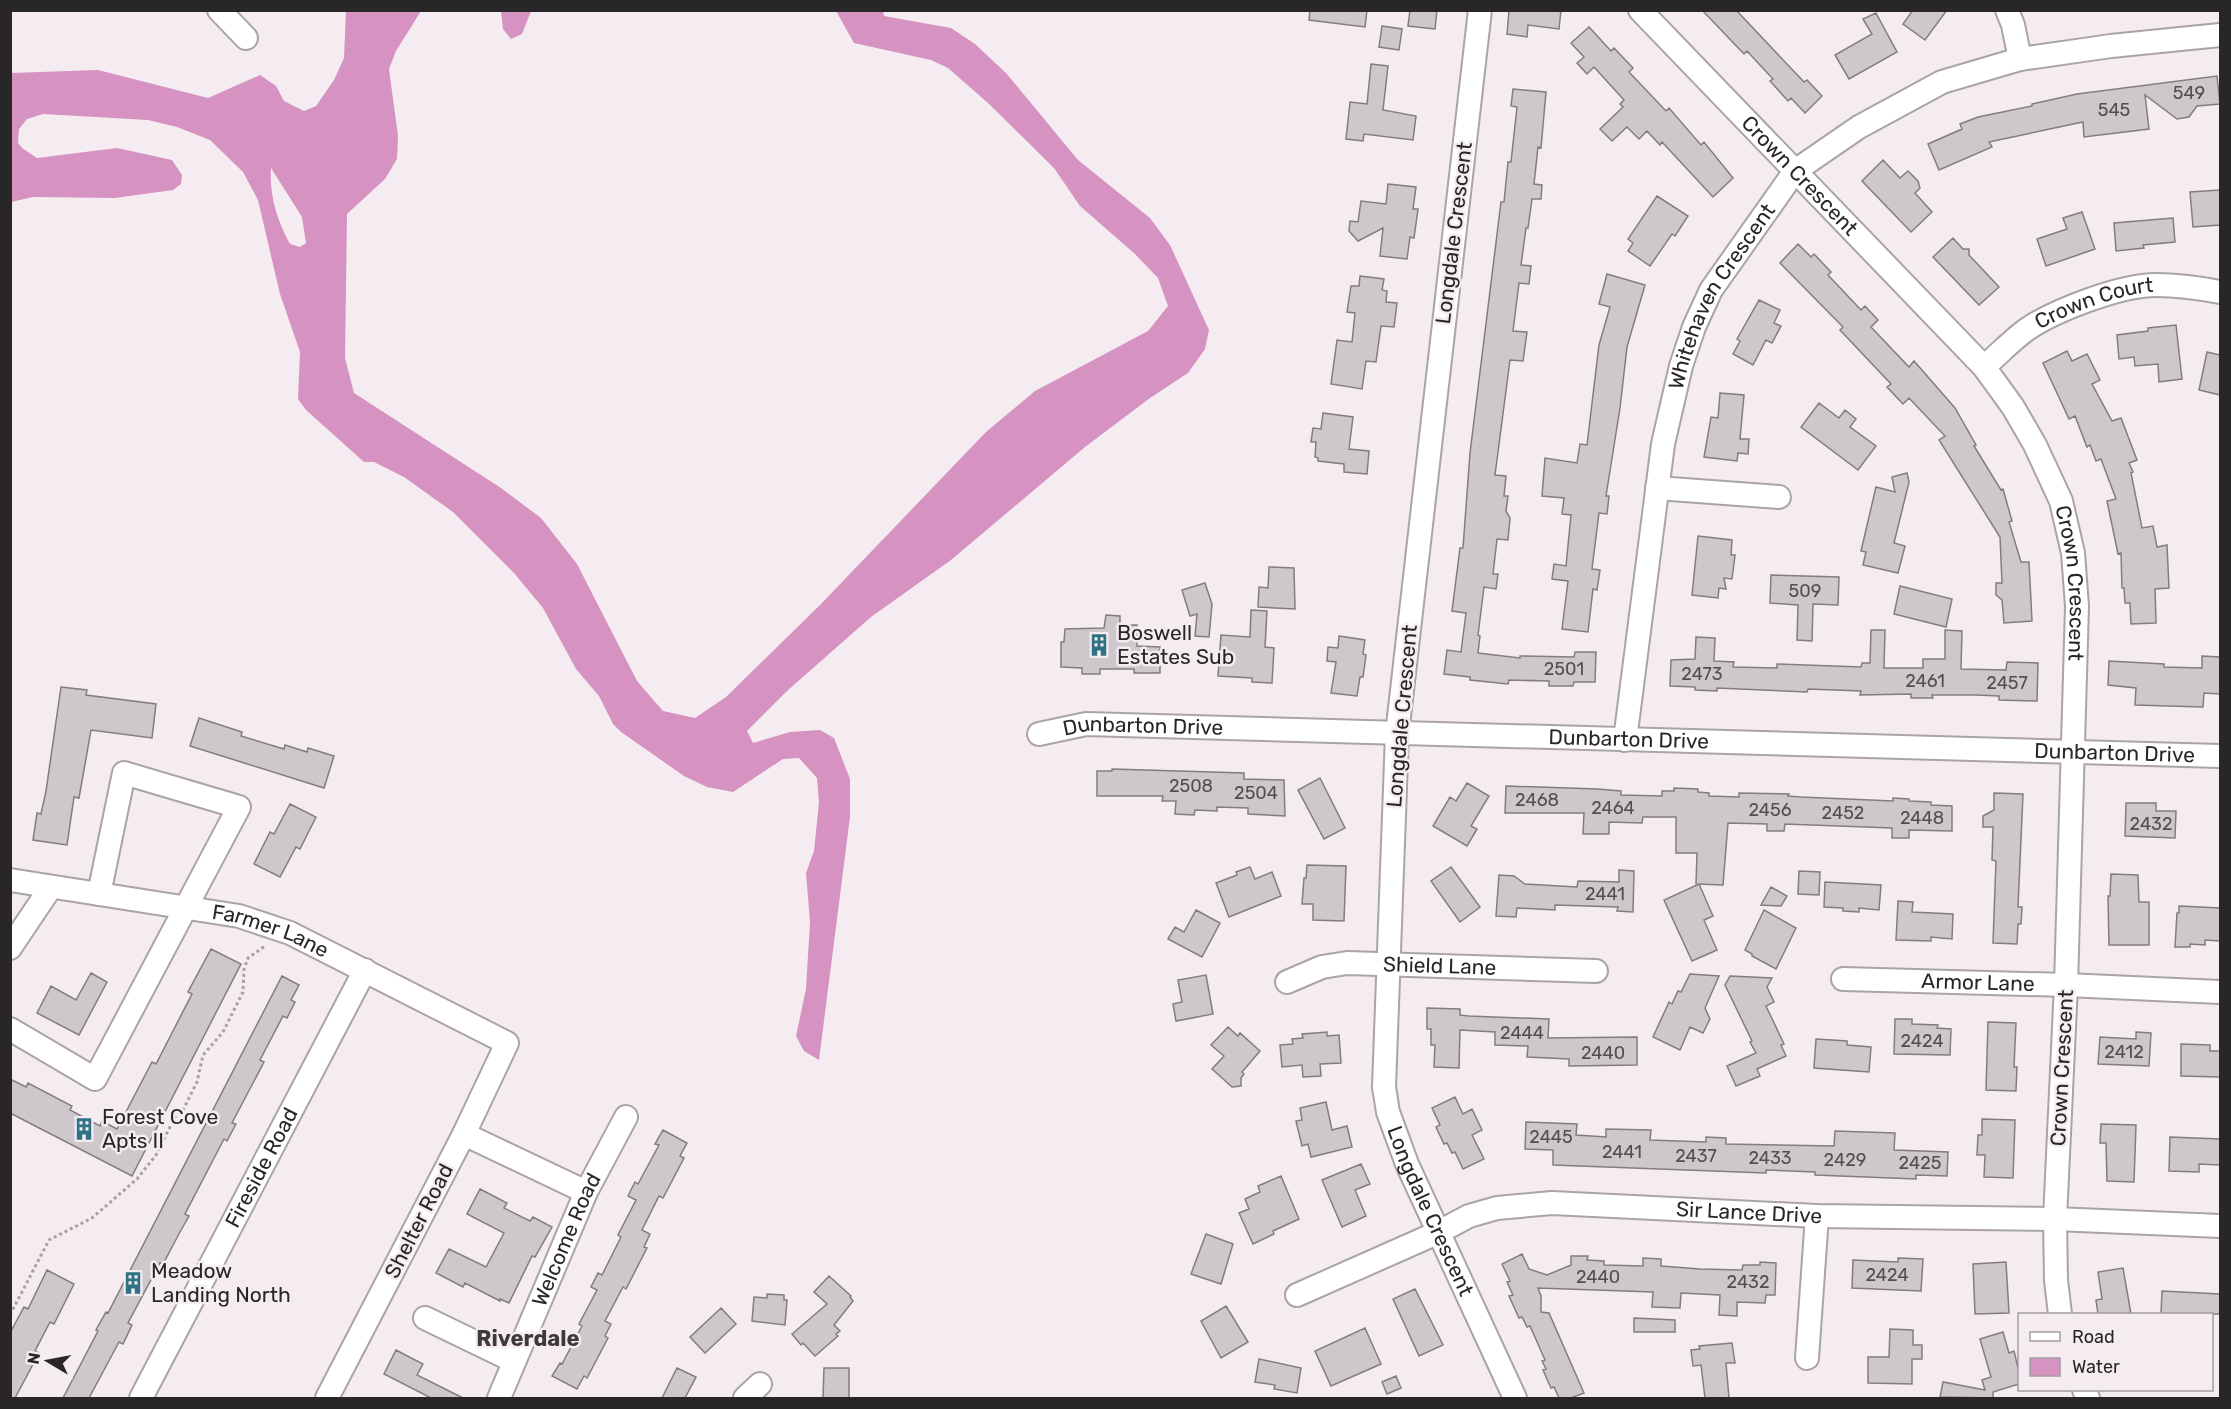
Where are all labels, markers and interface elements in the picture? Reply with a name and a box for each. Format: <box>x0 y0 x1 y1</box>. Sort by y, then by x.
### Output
house number: 549 <box>2173 82 2205 104</box>
house number: 545 <box>2098 99 2130 121</box>
street label: Crown Crescent <box>1737 110 1863 240</box>
street label: Longdale Crescent <box>1430 140 1477 325</box>
street label: Whitehaven Crescent <box>1663 199 1780 392</box>
street label: Crown Court <box>2030 272 2154 334</box>
street label: Crown Crescent <box>2050 503 2090 661</box>
house number: 509 <box>1789 580 1821 602</box>
place label: Boswell Estates Sub <box>1117 620 1234 669</box>
street label: Longdale Crescent <box>1381 624 1422 808</box>
building icon: Boswell Estates Sub <box>1086 632 1112 658</box>
house number: 2501 <box>1544 658 1584 680</box>
house number: 2473 <box>1681 663 1723 685</box>
house number: 2461 <box>1905 670 1945 692</box>
house number: 2457 <box>1986 672 2028 694</box>
street label: Dunbarton Drive <box>1060 711 1224 741</box>
street label: Dunbarton Drive <box>1548 724 1709 754</box>
street label: Dunbarton Drive <box>2034 738 2195 767</box>
house number: 2508 <box>1169 775 1213 797</box>
house number: 2504 <box>1234 782 1278 804</box>
house number: 2468 <box>1515 789 1559 811</box>
house number: 2464 <box>1591 797 1635 819</box>
house number: 2456 <box>1748 799 1792 821</box>
house number: 2452 <box>1822 802 1864 824</box>
house number: 2448 <box>1900 807 1944 829</box>
house number: 2432 <box>2130 813 2172 835</box>
house number: 2441 <box>1585 883 1625 905</box>
street label: Farmer Lane <box>211 899 333 962</box>
street label: Shield Lane <box>1382 951 1497 980</box>
street label: Armor Lane <box>1921 968 2035 996</box>
street label: Crown Crescent <box>2045 989 2078 1147</box>
house number: 2444 <box>1500 1022 1544 1044</box>
house number: 2424 <box>1900 1030 1944 1052</box>
house number: 2412 <box>2104 1041 2144 1063</box>
house number: 2440 <box>1581 1042 1625 1064</box>
street label: Fireside Road <box>219 1103 303 1232</box>
place label: Forest Cove Apts II <box>102 1104 218 1153</box>
building icon: Forest Cove Apts II <box>71 1116 97 1142</box>
street label: Longdale Crescent <box>1382 1123 1479 1300</box>
house number: 2445 <box>1529 1126 1573 1148</box>
house number: 2441 <box>1602 1141 1642 1163</box>
house number: 2437 <box>1675 1145 1717 1167</box>
house number: 2433 <box>1748 1147 1792 1169</box>
house number: 2429 <box>1824 1149 1866 1171</box>
house number: 2425 <box>1899 1152 1941 1174</box>
street label: Shelter Road <box>379 1159 458 1282</box>
street label: Welcome Road <box>526 1169 606 1310</box>
street label: Sir Lance Drive <box>1676 1196 1823 1228</box>
place label: Meadow Landing North <box>151 1258 291 1307</box>
house number: 2424 <box>1865 1264 1909 1286</box>
house number: 2440 <box>1576 1266 1620 1288</box>
building icon: Meadow Landing North <box>120 1270 146 1296</box>
house number: 2432 <box>1727 1271 1769 1293</box>
legend <box>2018 1313 2213 1391</box>
district label: Riverdale <box>476 1325 580 1352</box>
text: Road <box>2072 1326 2115 1348</box>
north arrow <box>18 1331 78 1391</box>
text: N <box>23 1351 44 1366</box>
text: Water <box>2072 1356 2120 1378</box>

